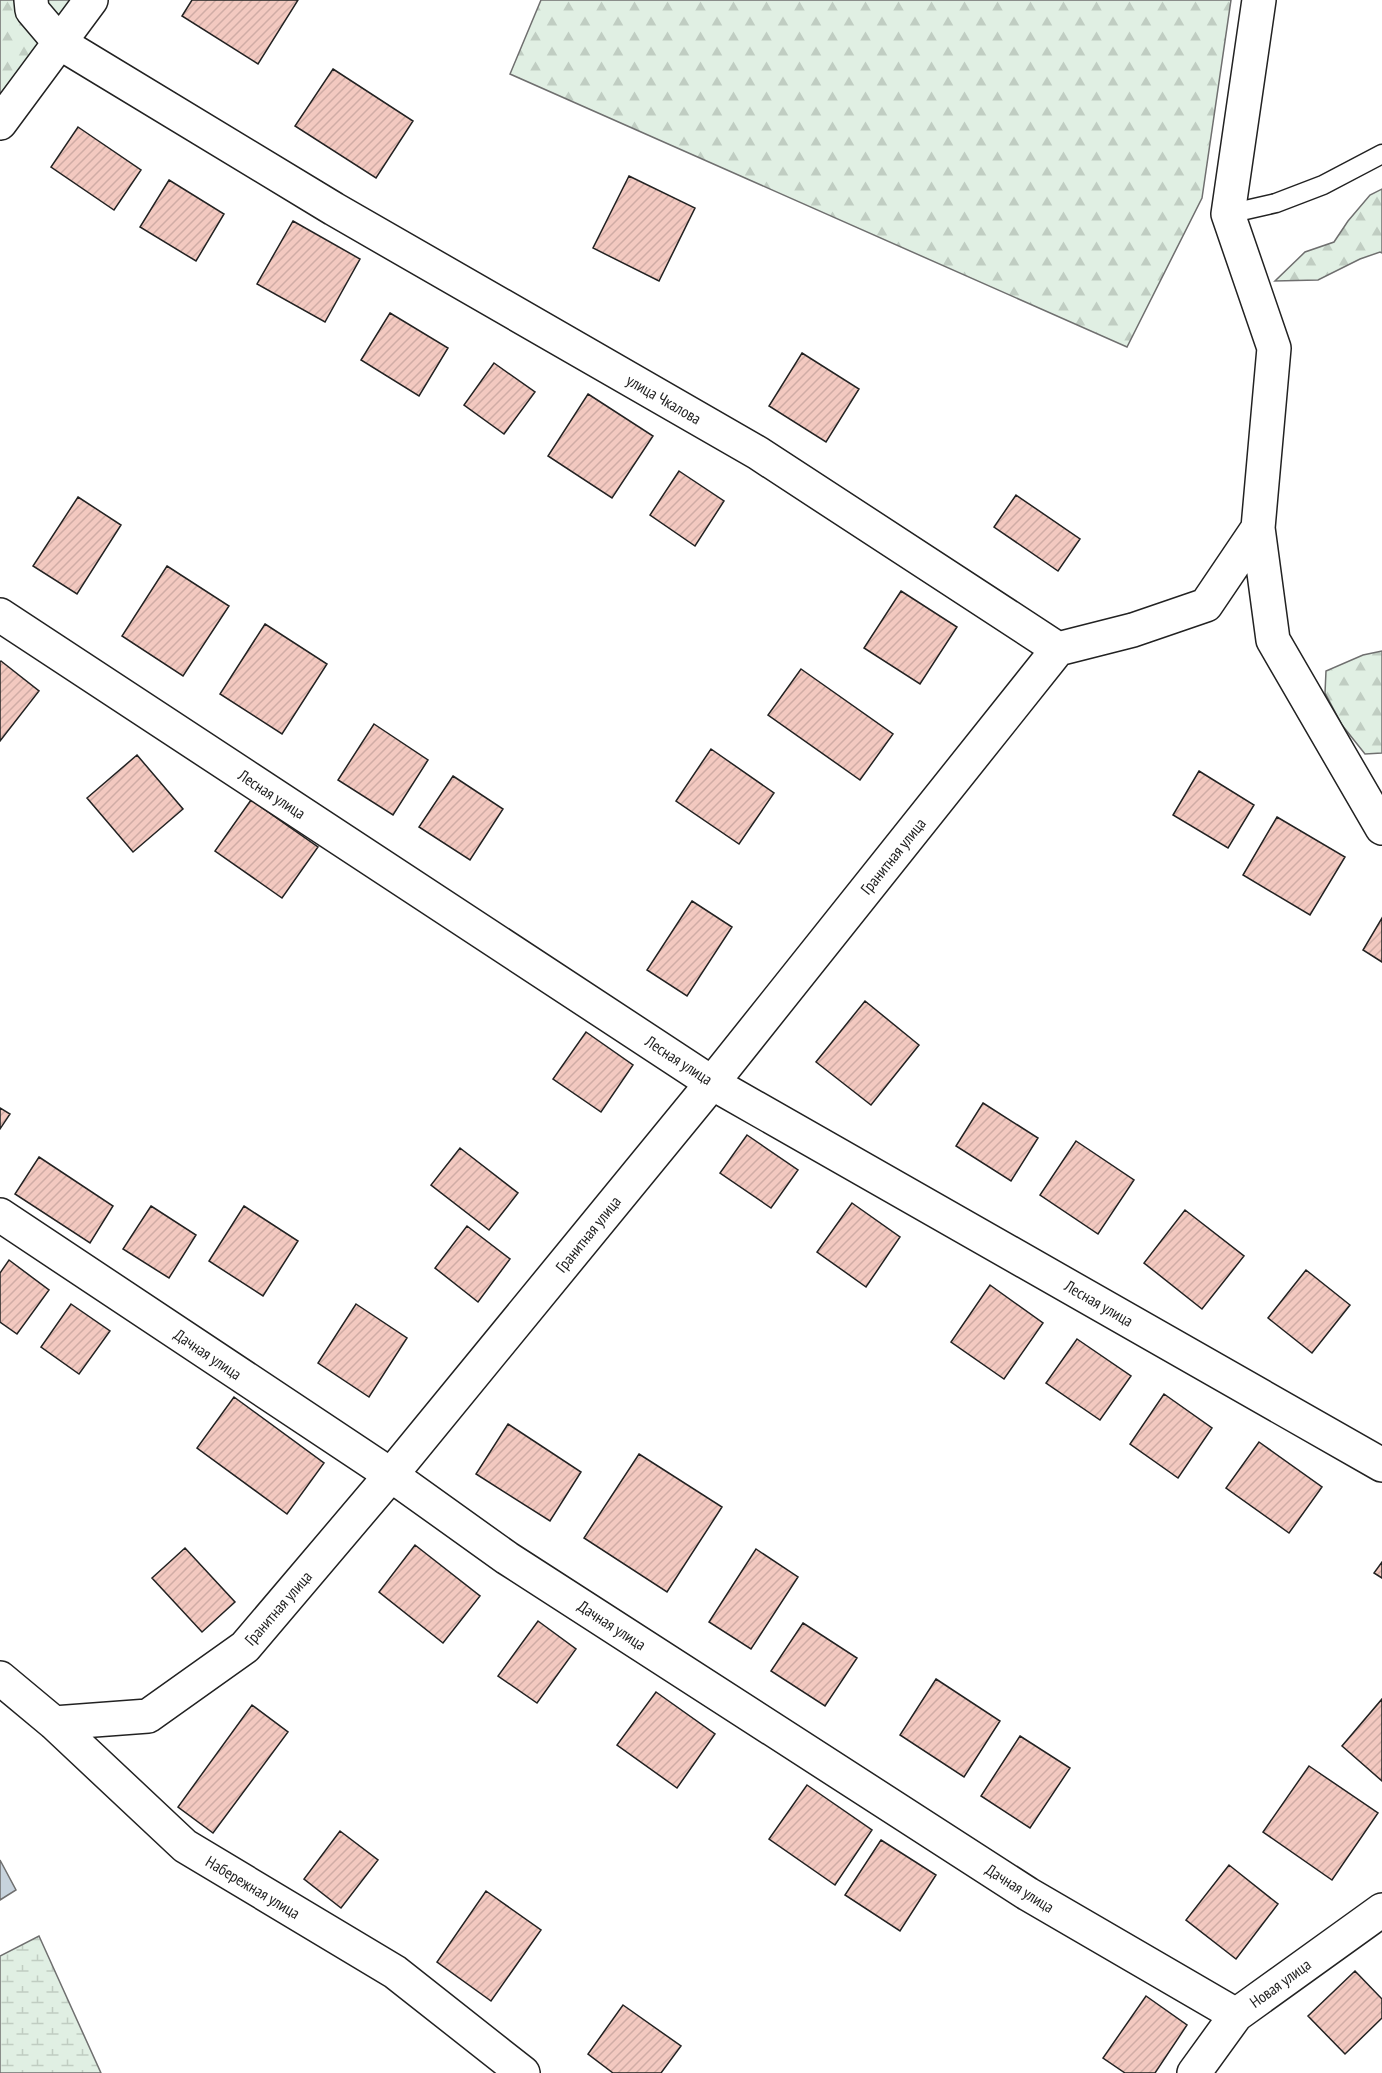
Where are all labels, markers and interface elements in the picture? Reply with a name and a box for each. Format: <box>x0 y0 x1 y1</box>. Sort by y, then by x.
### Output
street label: улица Чкалова <box>623 370 705 428</box>
street label: Лесная улица <box>234 764 309 823</box>
street label: Гранитная улица <box>856 814 930 898</box>
street label: Лесная улица <box>641 1030 716 1089</box>
street label: Гранитная улица <box>551 1192 625 1276</box>
street label: Лесная улица <box>1060 1275 1137 1331</box>
street label: Дачная улица <box>170 1324 246 1384</box>
street label: Гранитная улица <box>240 1567 316 1649</box>
street label: Дачная улица <box>574 1596 650 1654</box>
street label: Набережная улица <box>202 1851 304 1923</box>
street label: Дачная улица <box>982 1859 1058 1917</box>
street label: Новая улица <box>1246 1954 1314 2012</box>

